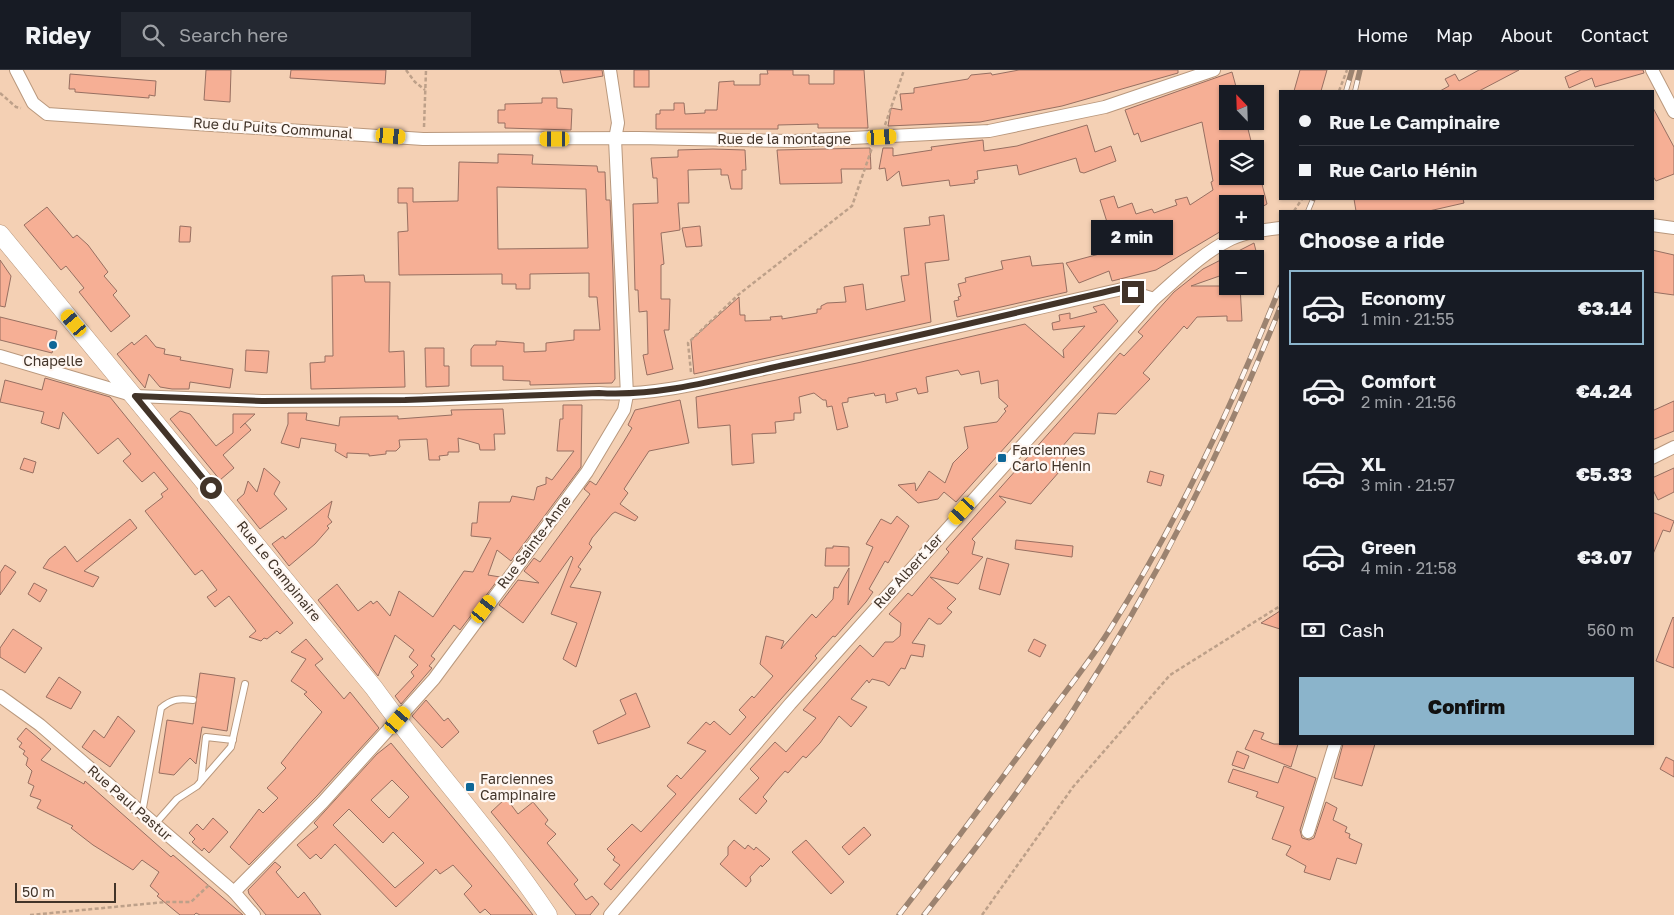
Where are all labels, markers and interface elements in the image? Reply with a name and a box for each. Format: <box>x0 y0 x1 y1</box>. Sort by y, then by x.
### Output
search box <box>121 12 471 57</box>
text: Ridey <box>25 20 91 49</box>
icon: search <box>139 21 167 49</box>
text: Search here <box>179 23 288 46</box>
text: Home <box>1357 24 1408 46</box>
text: Map <box>1436 24 1473 46</box>
text: About <box>1501 24 1553 46</box>
text: Contact <box>1581 24 1649 46</box>
north arrow <box>1219 85 1264 130</box>
map controls <box>1219 85 1264 295</box>
text: Rue Le Campinaire <box>1329 110 1500 133</box>
street label: Rue du Puits Communal <box>193 113 353 142</box>
car <box>375 127 406 145</box>
car <box>866 129 897 145</box>
street label: Rue de la montagne <box>717 130 851 147</box>
car <box>540 132 570 147</box>
button: layers <box>1219 140 1264 185</box>
text: Rue Carlo Hénin <box>1329 158 1477 181</box>
button: + <box>1219 195 1264 240</box>
callout: 2 min <box>1092 220 1174 254</box>
text: Choose a ride <box>1299 226 1445 253</box>
text: 2 min <box>1111 227 1153 247</box>
button: − <box>1219 250 1264 295</box>
route end <box>1122 281 1144 303</box>
icon: car <box>1301 285 1346 330</box>
text: Economy <box>1361 286 1446 309</box>
text: €3.14 <box>1578 296 1632 319</box>
car <box>58 307 89 339</box>
text: 1 min · 21:55 <box>1361 309 1454 329</box>
marker: Chapelle <box>47 339 59 351</box>
place label: Chapelle <box>23 352 83 369</box>
icon: car <box>1301 368 1346 413</box>
text: Comfort <box>1361 369 1436 392</box>
text: €4.24 <box>1576 379 1632 402</box>
text: 2 min · 21:56 <box>1361 392 1456 412</box>
place label: Farciennes Carlo Henin <box>1012 441 1091 474</box>
icon: car <box>1301 451 1346 496</box>
marker: Farciennes Carlo Henin <box>996 452 1008 464</box>
text: XL <box>1361 452 1386 475</box>
text: €5.33 <box>1576 462 1632 485</box>
text: 3 min · 21:57 <box>1361 475 1455 495</box>
route start <box>200 477 222 499</box>
street label: Rue Sainte-Anne <box>493 492 574 592</box>
car <box>946 495 977 527</box>
street label: Rue Le Campinaire <box>234 517 325 624</box>
street label: Rue Albert 1er <box>870 529 946 612</box>
icon: car <box>1301 534 1346 579</box>
text: Green <box>1361 535 1416 558</box>
text: €3.07 <box>1577 545 1632 568</box>
text: 4 min · 21:58 <box>1361 558 1457 578</box>
car <box>468 593 499 625</box>
icon: cash <box>1299 616 1327 644</box>
text: Cash <box>1339 618 1384 641</box>
text: 560 m <box>1587 620 1634 640</box>
button: Confirm <box>1299 677 1634 735</box>
car <box>382 704 413 736</box>
street label: Rue Paul Pastur <box>85 761 177 844</box>
place label: Farciennes Campinaire <box>480 770 556 803</box>
marker: Farciennes Campinaire <box>464 781 476 793</box>
scale bar <box>15 880 116 903</box>
text: 50 m <box>22 883 55 900</box>

